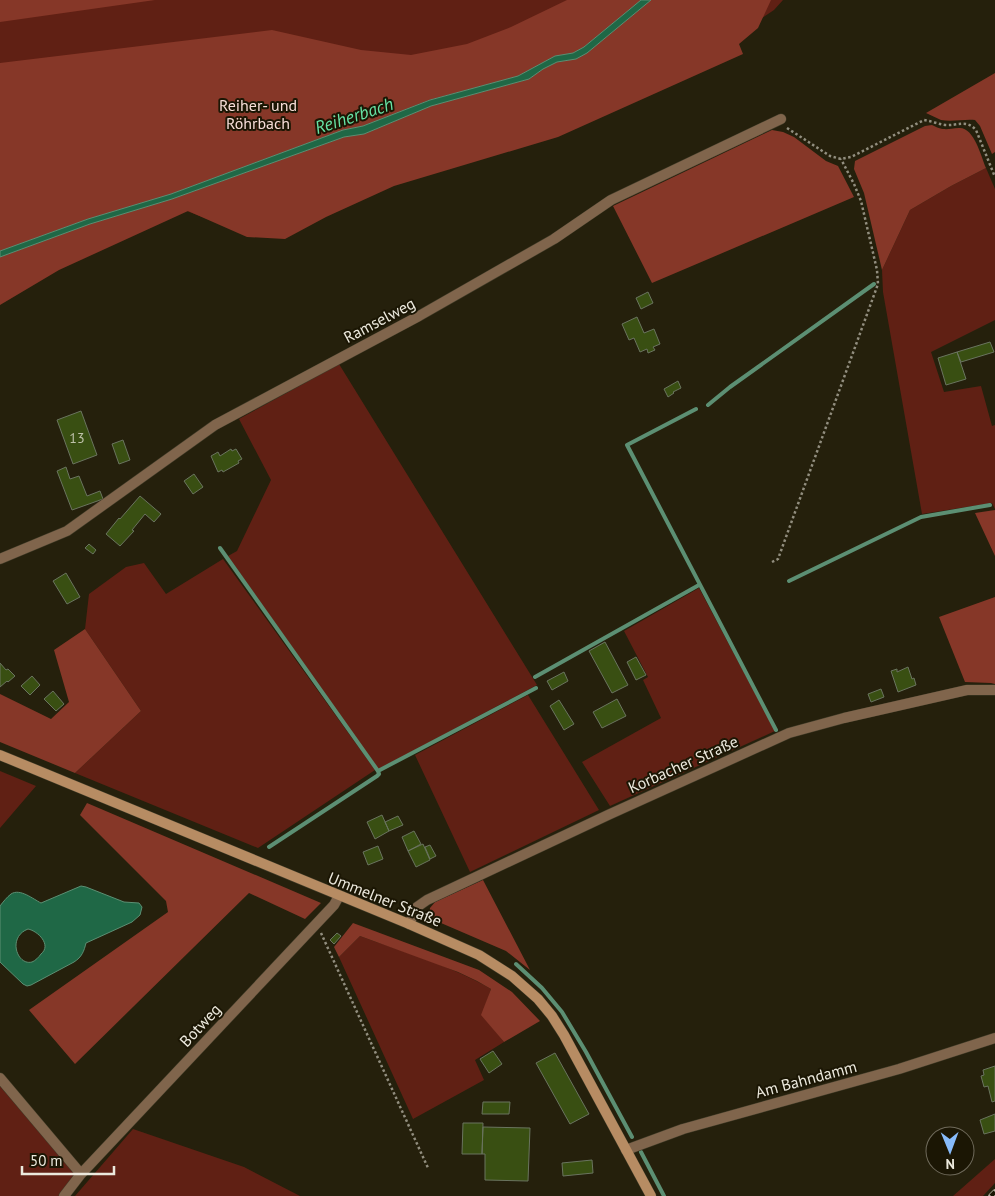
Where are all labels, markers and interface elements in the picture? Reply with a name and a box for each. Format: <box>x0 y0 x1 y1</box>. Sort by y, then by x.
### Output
water label: Reiherbach <box>312 92 396 139</box>
park label: Reiher- und Röhrbach <box>219 95 297 133</box>
street label: Ramselweg <box>340 293 418 347</box>
house number: 13 <box>69 429 85 447</box>
street label: Korbacher Straße <box>625 731 741 797</box>
street label: Ummelner Straße <box>325 867 445 931</box>
street label: Botweg <box>175 999 225 1051</box>
street label: Am Bahndamm <box>753 1056 859 1102</box>
north arrow <box>925 1126 975 1176</box>
scale bar <box>22 1144 115 1176</box>
text: 50 m <box>30 1151 63 1170</box>
text: N <box>945 1155 955 1173</box>

